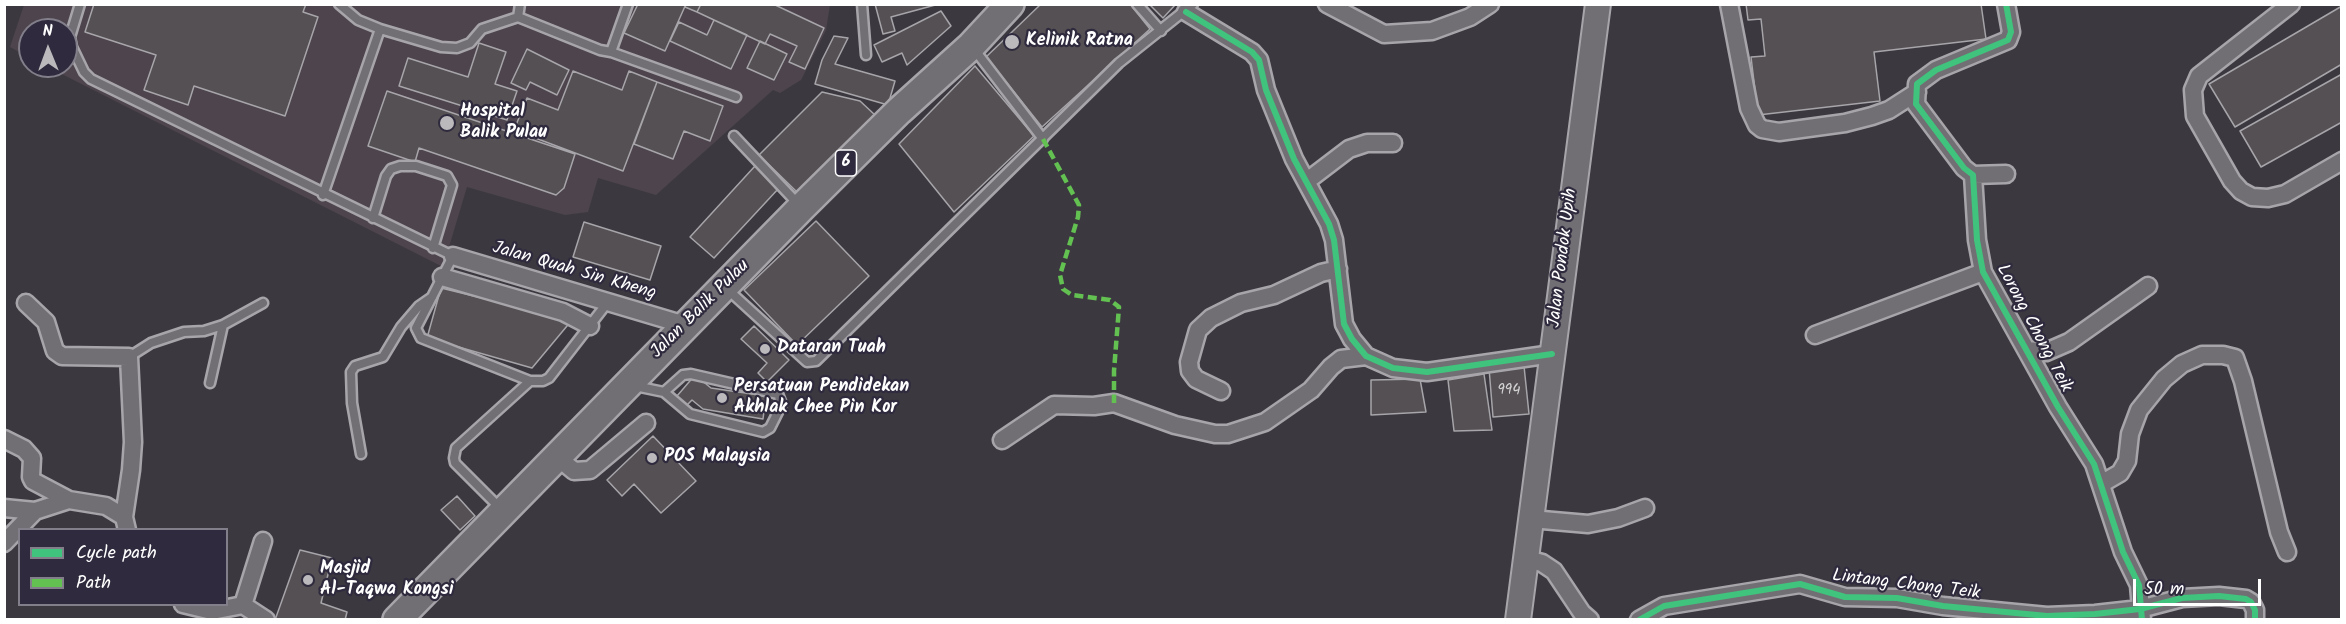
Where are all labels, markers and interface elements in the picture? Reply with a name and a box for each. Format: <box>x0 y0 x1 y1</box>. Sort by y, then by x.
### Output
north arrow <box>18 18 78 78</box>
text: N <box>42 19 53 44</box>
place label: Kelinik Ratna <box>1026 31 1133 53</box>
marker: Kelinik Ratna <box>1003 33 1021 51</box>
place label: Hospital Balik Pulau <box>460 102 547 144</box>
marker: Hospital Balik Pulau <box>438 114 456 132</box>
road number: 6 <box>836 150 856 176</box>
street label: Jalan Pondok Upih <box>1545 187 1583 329</box>
street label: Jalan Quah Sin Kheng <box>490 238 658 306</box>
street label: Jalan Balik Pulau <box>647 256 755 364</box>
street label: Lorong Chong Teik <box>1990 261 2076 397</box>
place label: Dataran Tuah <box>777 338 886 360</box>
marker: Dataran Tuah <box>758 342 772 356</box>
place label: Persatuan Pendidekan Akhlak Chee Pin Kor <box>734 377 909 420</box>
house number: 994 <box>1498 382 1520 400</box>
marker: Persatuan Pendidekan Akhlak Chee Pin Kor <box>715 391 729 405</box>
place label: POS Malaysia <box>664 447 770 469</box>
marker: POS Malaysia <box>645 451 659 465</box>
legend <box>18 528 228 606</box>
text: Cycle path <box>76 539 157 568</box>
place label: Masjid Al-Taqwa Kongsi <box>320 559 454 602</box>
street label: Lintang Chong Teik <box>1831 566 1981 606</box>
scale bar <box>2136 567 2264 605</box>
text: Path <box>76 569 111 598</box>
marker: Masjid Al-Taqwa Kongsi <box>301 573 315 587</box>
text: 50 m <box>2144 575 2184 604</box>

